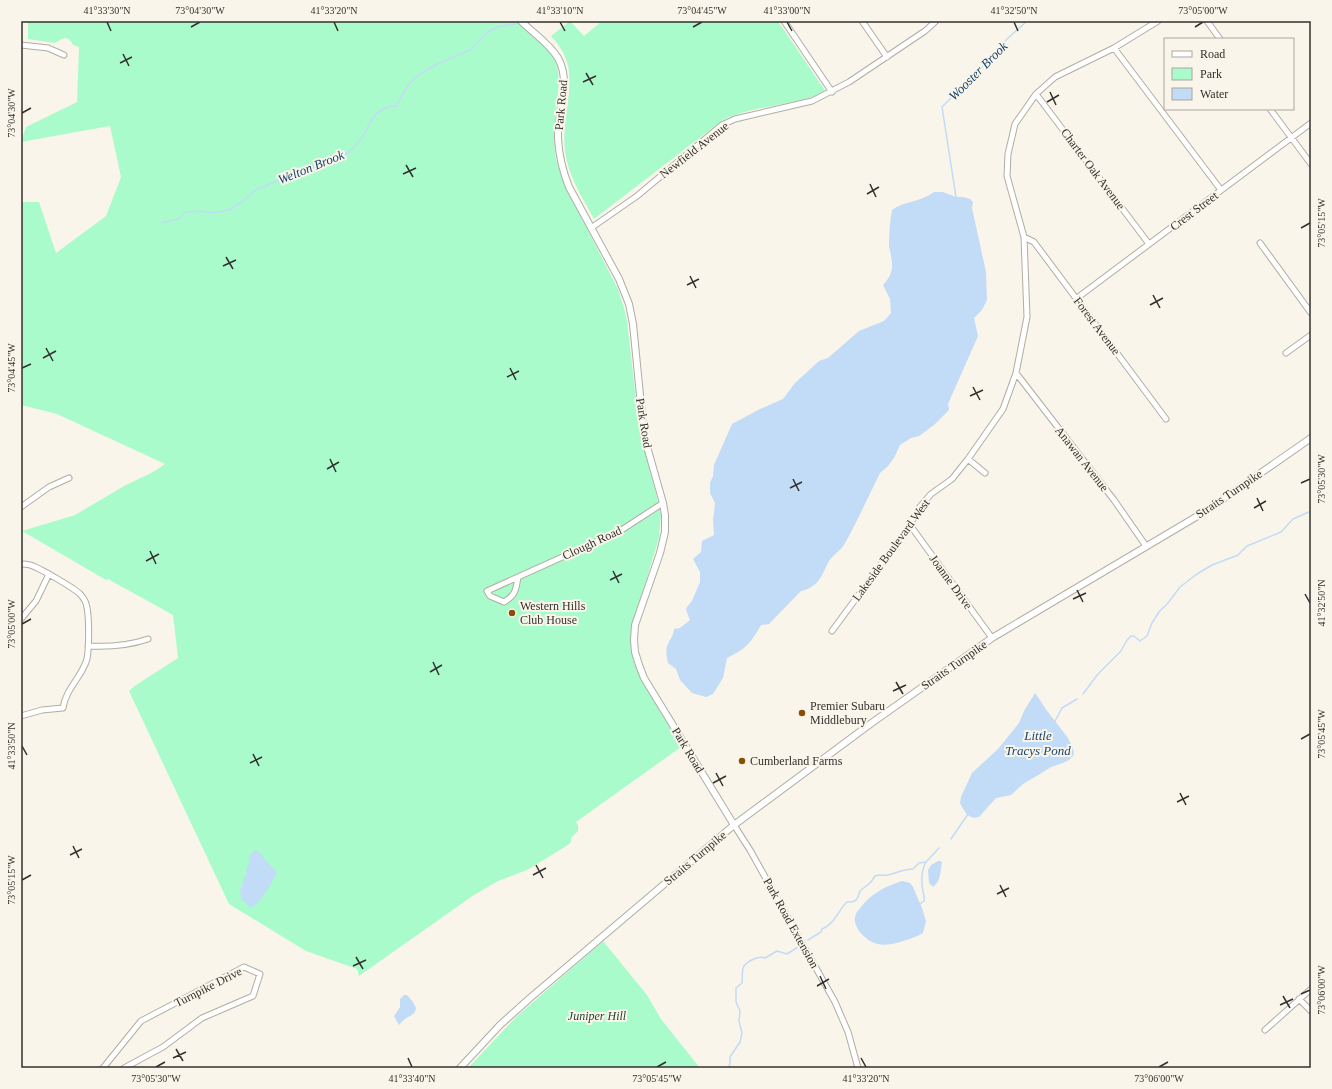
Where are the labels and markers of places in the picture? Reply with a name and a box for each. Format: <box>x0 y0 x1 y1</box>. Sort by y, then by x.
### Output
place label: Western Hills Club House <box>520 599 586 627</box>
marker: Western Hills Club House <box>507 608 517 618</box>
place label: Premier Subaru Middlebury <box>810 699 885 727</box>
marker: Premier Subaru Middlebury <box>797 708 807 718</box>
place label: Cumberland Farms <box>750 754 843 768</box>
marker: Cumberland Farms <box>737 756 747 766</box>

